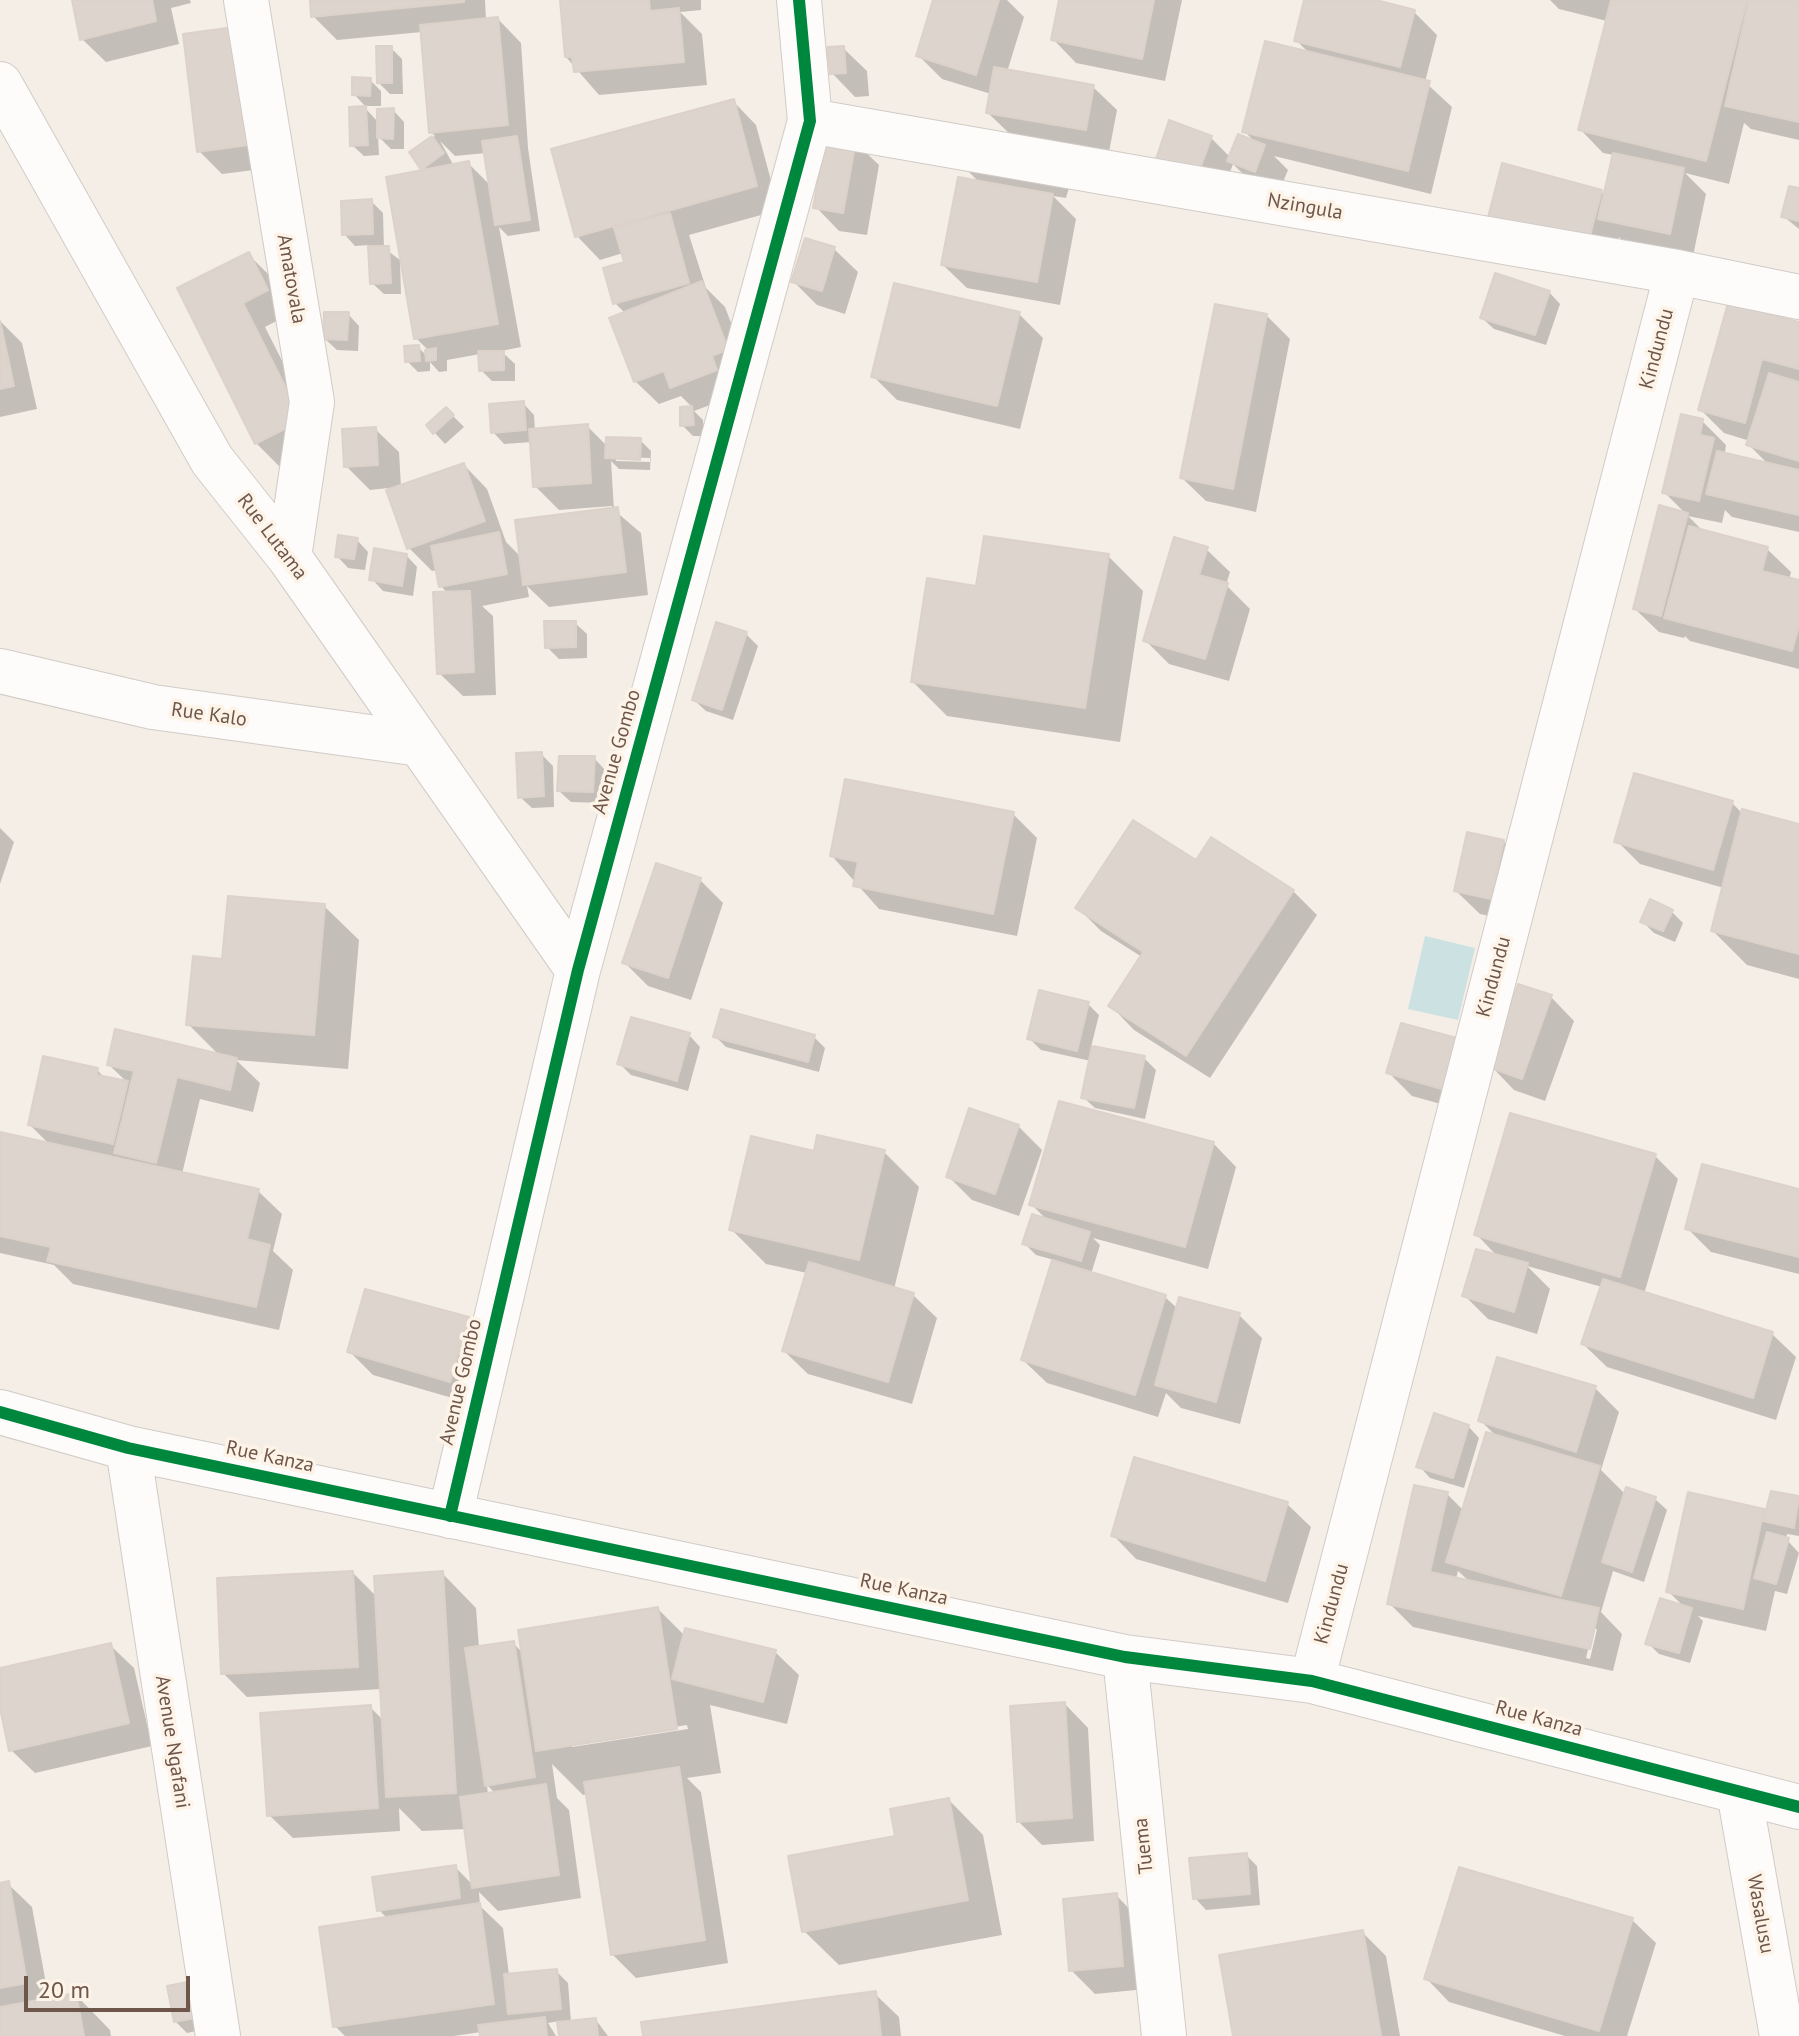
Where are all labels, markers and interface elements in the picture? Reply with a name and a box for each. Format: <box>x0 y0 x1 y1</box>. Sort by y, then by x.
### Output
street label: Nzingula <box>1266 189 1344 225</box>
street label: Amatovala <box>271 232 311 326</box>
street label: Kindundu <box>1635 306 1679 392</box>
street label: Rue Lutama <box>232 489 312 585</box>
street label: Avenue Gombo <box>588 687 646 817</box>
street label: Rue Kalo <box>170 698 248 732</box>
street label: Kindundu <box>1472 934 1516 1020</box>
street label: Avenue Gombo <box>435 1317 487 1447</box>
street label: Rue Kanza <box>224 1436 316 1478</box>
street label: Kindundu <box>1310 1561 1354 1647</box>
street label: Rue Kanza <box>858 1569 950 1611</box>
street label: Avenue Ngafani <box>150 1674 194 1810</box>
street label: Rue Kanza <box>1493 1696 1585 1742</box>
street label: Tuema <box>1129 1817 1159 1875</box>
street label: Wasalusu <box>1741 1873 1779 1955</box>
scale bar <box>28 1960 194 2010</box>
text: 20 m <box>38 1974 90 2005</box>

